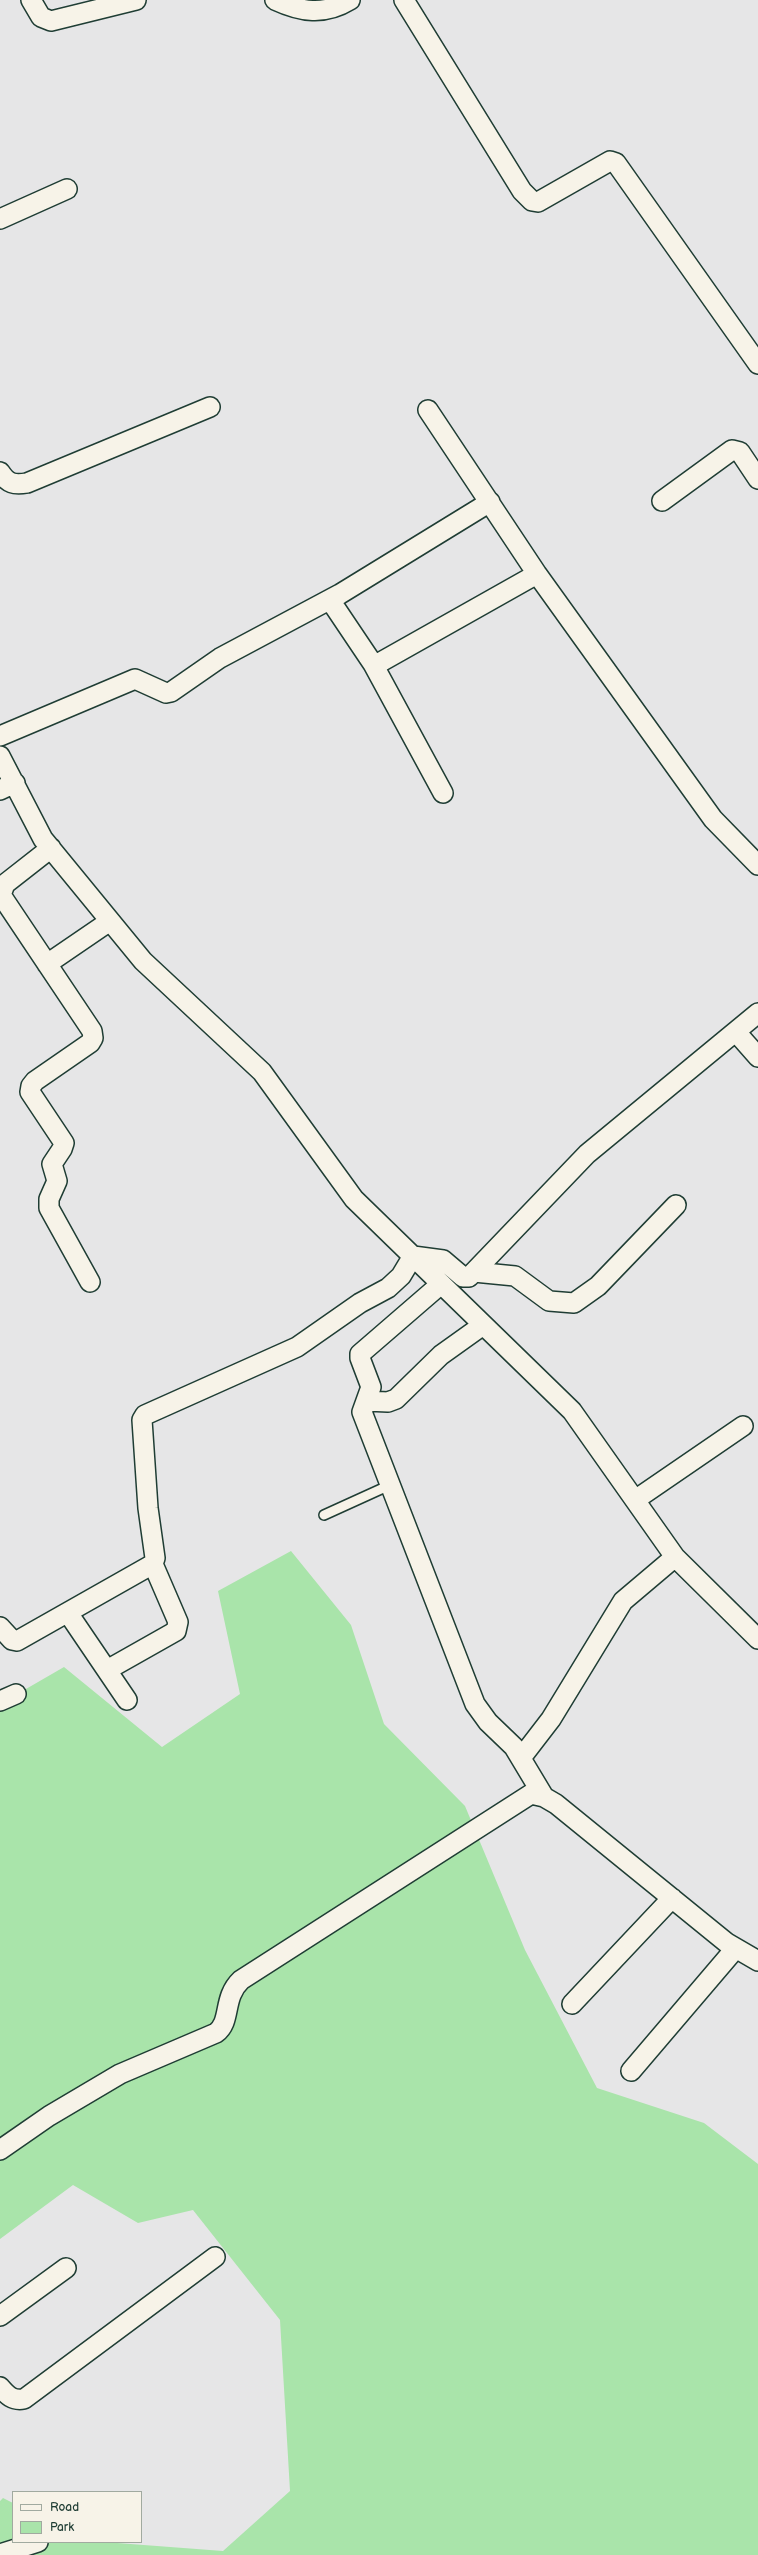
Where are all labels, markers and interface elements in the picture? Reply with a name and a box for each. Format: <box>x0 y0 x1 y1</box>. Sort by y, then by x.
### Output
legend <box>12 2491 142 2543</box>
text: Road <box>50 2500 79 2515</box>
text: Park <box>50 2520 74 2535</box>

